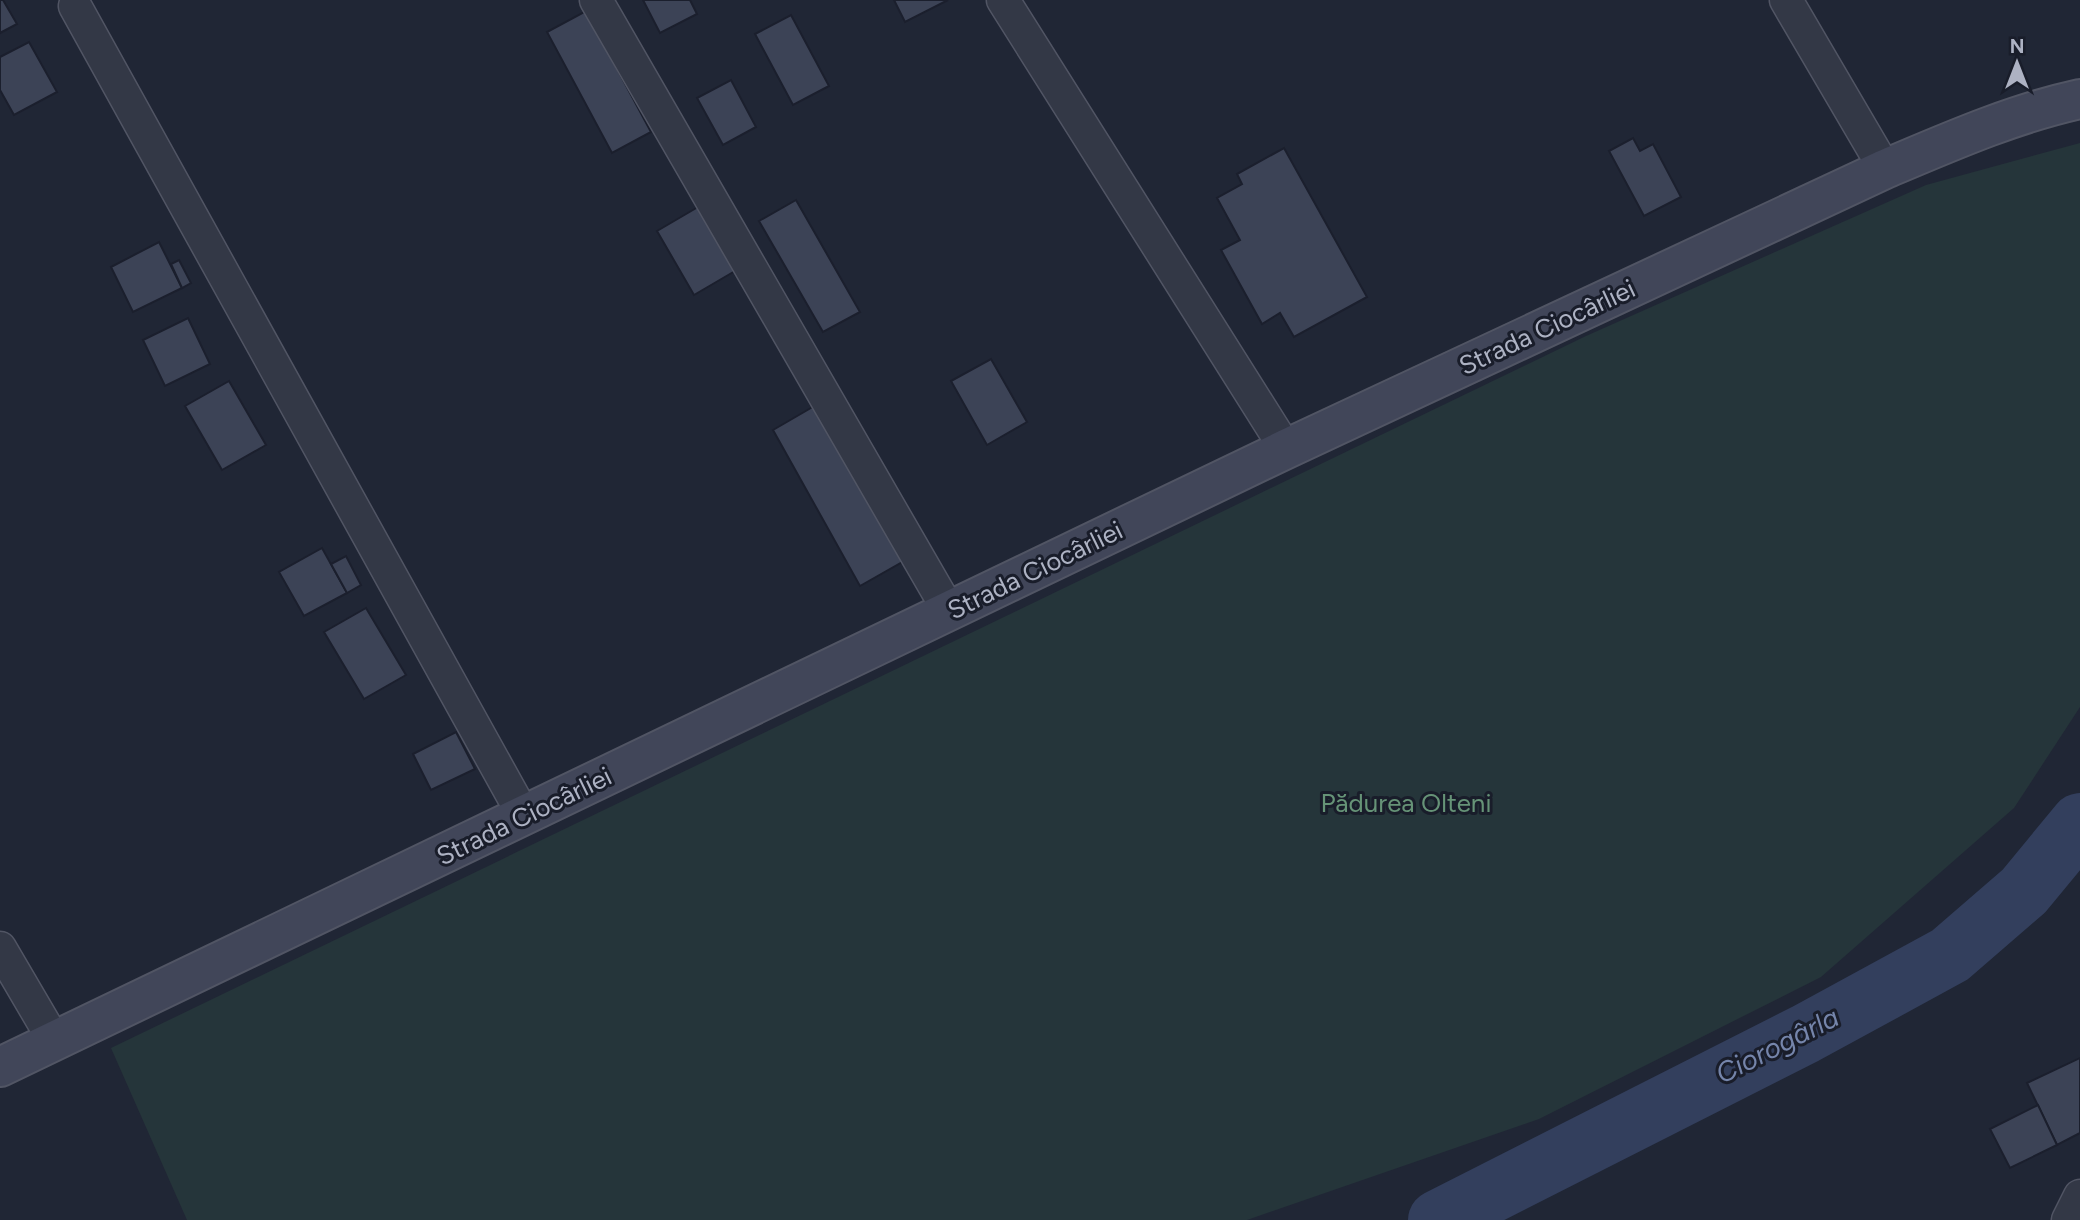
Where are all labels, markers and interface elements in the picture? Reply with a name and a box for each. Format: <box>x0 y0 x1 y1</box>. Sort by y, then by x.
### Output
north arrow <box>1982 28 2052 98</box>
text: N <box>2010 35 2024 58</box>
street label: Strada Ciocârliei <box>1454 272 1640 382</box>
street label: Strada Ciocârliei <box>942 514 1128 626</box>
street label: Strada Ciocârliei <box>431 760 617 872</box>
park label: Pădurea Olteni <box>1321 787 1491 819</box>
water label: Ciorogârla <box>1710 999 1844 1091</box>

